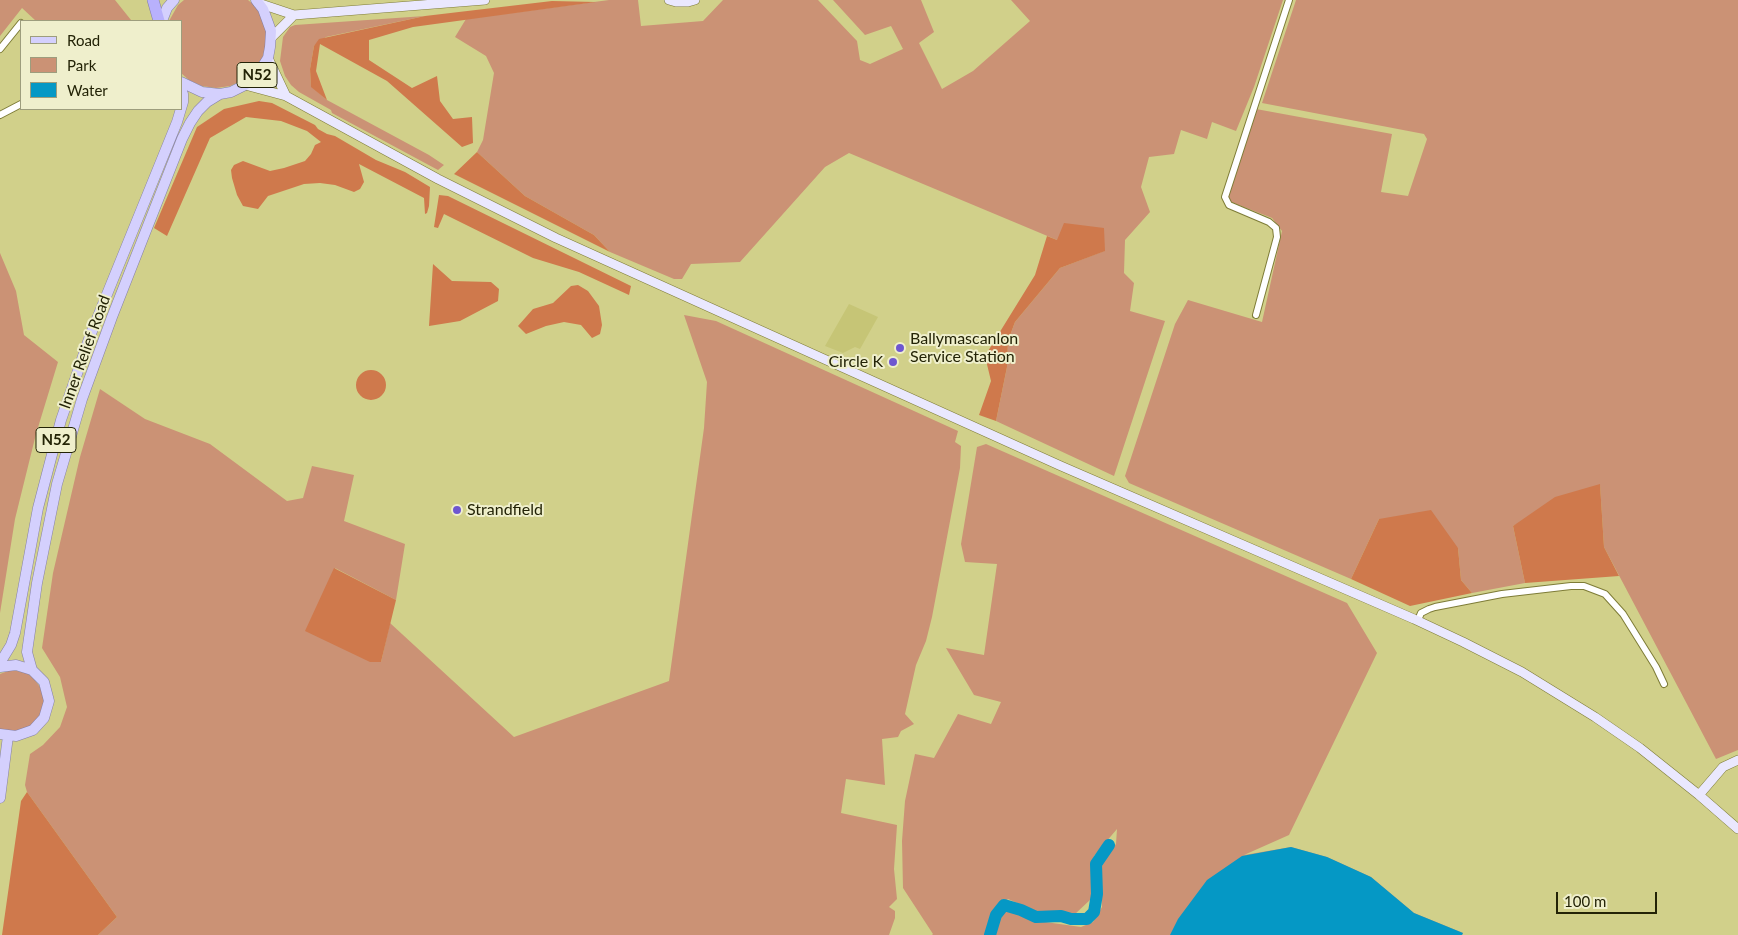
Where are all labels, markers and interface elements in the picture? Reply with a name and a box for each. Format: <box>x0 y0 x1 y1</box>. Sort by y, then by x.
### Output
legend <box>20 20 182 110</box>
text: Road <box>67 31 100 49</box>
text: Park <box>67 56 96 74</box>
road number: N52 <box>237 62 277 88</box>
text: Water <box>67 81 108 99</box>
street label: Inner Relief Road <box>56 292 114 412</box>
place label: Ballymascanlon Service Station <box>910 329 1018 367</box>
marker: Ballymascanlon Service Station <box>894 342 906 354</box>
place label: Circle K <box>828 352 883 372</box>
marker: Circle K <box>887 356 899 368</box>
road number: N52 <box>36 428 76 452</box>
place label: Strandfield <box>467 500 543 520</box>
marker: Strandfield <box>451 504 463 516</box>
scale bar <box>1558 882 1659 914</box>
text: 100 m <box>1564 892 1606 910</box>

